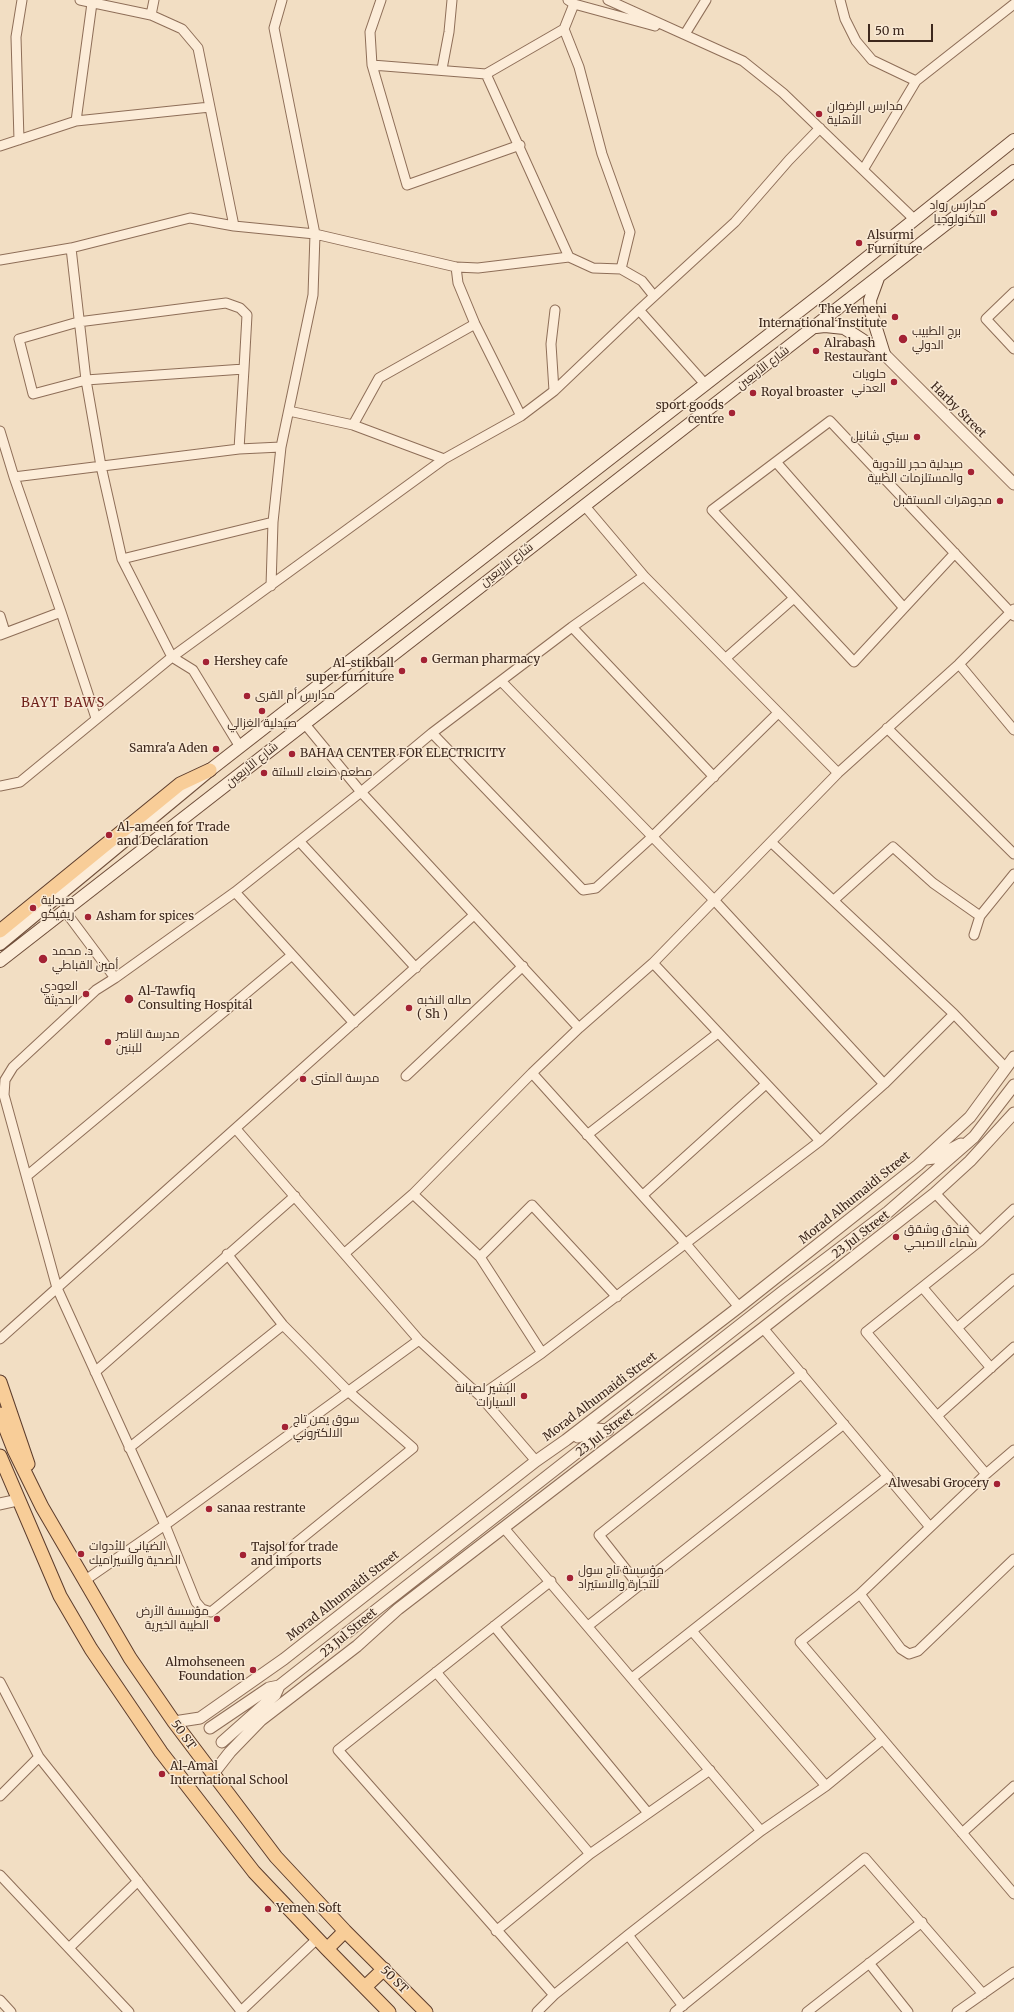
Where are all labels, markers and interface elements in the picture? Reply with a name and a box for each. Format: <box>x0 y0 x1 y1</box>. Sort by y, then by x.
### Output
scale bar <box>870 16 935 42</box>
text: 50 m <box>875 23 904 38</box>
place label: مدارس الرضوان الأهلية <box>827 100 903 128</box>
marker: مدارس الرضوان الأهلية <box>814 109 824 119</box>
place label: مدارس رواد التكنولوجيا <box>929 199 986 227</box>
marker: مدارس رواد التكنولوجيا <box>989 208 999 218</box>
place label: Alsurmi Furniture <box>867 229 922 257</box>
marker: Alsurmi Furniture <box>854 238 864 248</box>
place label: The Yemeni International Institute <box>758 303 887 331</box>
marker: The Yemeni International Institute <box>890 312 900 322</box>
place label: برج الطبيب الدولي <box>912 325 961 353</box>
marker: برج الطبيب الدولي <box>897 333 909 345</box>
place label: Alrabash Restaurant <box>824 337 887 365</box>
street label: شارع الأربعين <box>734 343 792 393</box>
marker: Alrabash Restaurant <box>811 346 821 356</box>
place label: حلويات العدني <box>852 368 886 396</box>
marker: حلويات العدني <box>889 377 899 387</box>
street label: Harby Street <box>927 379 989 441</box>
place label: Royal broaster <box>761 386 844 400</box>
marker: Royal broaster <box>748 388 758 398</box>
place label: sport goods centre <box>656 399 724 427</box>
marker: sport goods centre <box>727 408 737 418</box>
place label: سيتي شانيل <box>851 430 909 444</box>
marker: سيتي شانيل <box>912 432 922 442</box>
place label: صيدلية حجر للأدوية والمستلزمات الطبية <box>868 458 963 486</box>
marker: صيدلية حجر للأدوية والمستلزمات الطبية <box>966 467 976 477</box>
place label: مجوهرات المستقبل <box>893 494 992 508</box>
marker: مجوهرات المستقبل <box>995 496 1005 506</box>
street label: شارع الأربعين <box>478 540 536 590</box>
place label: German pharmacy <box>432 653 540 667</box>
place label: Hershey cafe <box>214 655 288 669</box>
marker: German pharmacy <box>419 655 429 665</box>
marker: Hershey cafe <box>201 657 211 667</box>
place label: Al-stikball super furniture <box>306 657 394 685</box>
marker: Al-stikball super furniture <box>397 666 407 676</box>
place label: مدارس أم القرى <box>255 689 335 703</box>
marker: مدارس أم القرى <box>242 691 252 701</box>
district label: BAYT BAWS <box>21 695 105 711</box>
marker: صيدلية الغزالي <box>257 706 267 716</box>
place label: صيدلية الغزالي <box>227 717 297 731</box>
street label: شارع الأربعين <box>223 740 281 790</box>
place label: Samra'a Aden <box>129 742 208 756</box>
marker: Samra'a Aden <box>211 744 221 754</box>
place label: BAHAA CENTER FOR ELECTRICITY <box>300 747 506 761</box>
marker: BAHAA CENTER FOR ELECTRICITY <box>287 749 297 759</box>
place label: مطعم صنعاء للسلتة <box>272 766 372 780</box>
marker: مطعم صنعاء للسلتة <box>259 768 269 778</box>
place label: Al-ameen for Trade and Declaration <box>117 821 230 849</box>
marker: Al-ameen for Trade and Declaration <box>104 830 114 840</box>
place label: صيدلية ريفيكو <box>41 894 75 922</box>
marker: صيدلية ريفيكو <box>28 903 38 913</box>
place label: Asham for spices <box>96 910 194 924</box>
marker: Asham for spices <box>83 912 93 922</box>
place label: د. محمد أمين القباطي <box>52 945 118 973</box>
marker: د. محمد أمين القباطي <box>37 953 49 965</box>
place label: العودي الحديثة <box>40 980 78 1008</box>
place label: Al-Tawfiq Consulting Hospital <box>138 985 252 1013</box>
marker: العودي الحديثة <box>81 989 91 999</box>
marker: Al-Tawfiq Consulting Hospital <box>123 993 135 1005</box>
place label: صاله النخبه ( Sh ) <box>417 994 471 1022</box>
marker: صاله النخبه ( Sh ) <box>404 1003 414 1013</box>
place label: مدرسة الناصر للبنين <box>116 1028 180 1056</box>
marker: مدرسة الناصر للبنين <box>103 1037 113 1047</box>
place label: مدرسة المثنى <box>311 1072 379 1086</box>
marker: مدرسة المثنى <box>298 1074 308 1084</box>
street label: Morad Alhumaidi Street <box>797 1149 913 1247</box>
street label: 23 Jul Street <box>829 1208 893 1262</box>
place label: فندق وشقق سماء الاصبحي <box>904 1223 977 1251</box>
marker: فندق وشقق سماء الاصبحي <box>891 1232 901 1242</box>
street label: Morad Alhumaidi Street <box>540 1350 660 1444</box>
place label: البشير لصيانة السيارات <box>455 1382 516 1410</box>
marker: البشير لصيانة السيارات <box>519 1391 529 1401</box>
street label: 23 Jul Street <box>573 1406 637 1460</box>
place label: سوق يمن تاج الالكتروني <box>293 1413 359 1441</box>
marker: سوق يمن تاج الالكتروني <box>280 1422 290 1432</box>
place label: Alwesabi Grocery <box>888 1477 989 1491</box>
marker: Alwesabi Grocery <box>992 1479 1002 1489</box>
place label: sanaa restrante <box>217 1502 306 1516</box>
marker: sanaa restrante <box>204 1504 214 1514</box>
place label: الضياني للأدوات الصحية والسيراميك <box>89 1540 181 1568</box>
place label: Tajsol for trade and imports <box>251 1541 338 1569</box>
street label: Morad Alhumaidi Street <box>284 1548 402 1644</box>
marker: الضياني للأدوات الصحية والسيراميك <box>76 1549 86 1559</box>
marker: Tajsol for trade and imports <box>238 1550 248 1560</box>
place label: مؤسسة تاج سول للتجارة والاستيراد <box>578 1564 664 1592</box>
marker: مؤسسة تاج سول للتجارة والاستيراد <box>565 1573 575 1583</box>
place label: مؤسسة الأرض الطيبة الخيرية <box>136 1605 209 1633</box>
street label: 23 Jul Street <box>318 1605 380 1661</box>
marker: مؤسسة الأرض الطيبة الخيرية <box>212 1614 222 1624</box>
place label: Almohseneen Foundation <box>165 1656 245 1684</box>
marker: Almohseneen Foundation <box>248 1665 258 1675</box>
street label: 50 ST <box>168 1718 198 1752</box>
place label: Al-Amal International School <box>170 1760 288 1788</box>
marker: Al-Amal International School <box>157 1769 167 1779</box>
place label: Yemen Soft <box>276 1902 341 1916</box>
marker: Yemen Soft <box>263 1904 273 1914</box>
street label: 50 ST <box>377 1963 411 1997</box>

